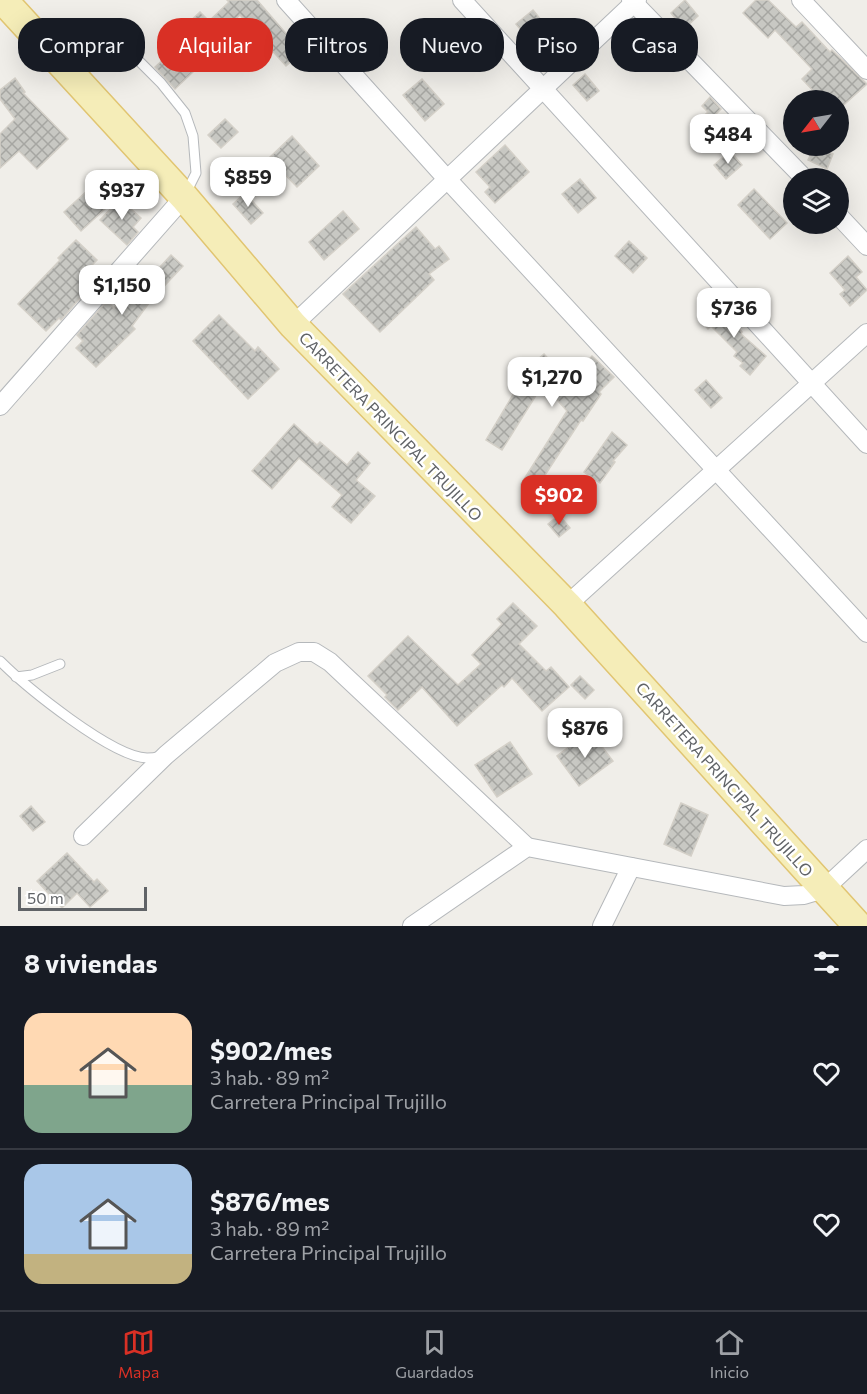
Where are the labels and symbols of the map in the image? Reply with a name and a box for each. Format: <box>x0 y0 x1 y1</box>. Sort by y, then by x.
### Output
north arrow <box>783 90 849 156</box>
pin: $484 <box>692 114 764 165</box>
pin: $859 <box>212 157 284 208</box>
pin: $937 <box>86 170 158 221</box>
pin: $1,150 <box>73 265 171 316</box>
pin: $736 <box>698 288 770 339</box>
street label: CARRETERA PRINCIPAL TRUJILLO <box>296 328 486 524</box>
pin: $1,270 <box>503 357 601 408</box>
pin: $902 <box>523 475 595 526</box>
street label: CARRETERA PRINCIPAL TRUJILLO <box>633 678 817 880</box>
pin: $876 <box>549 708 621 759</box>
scale bar <box>18 884 147 912</box>

